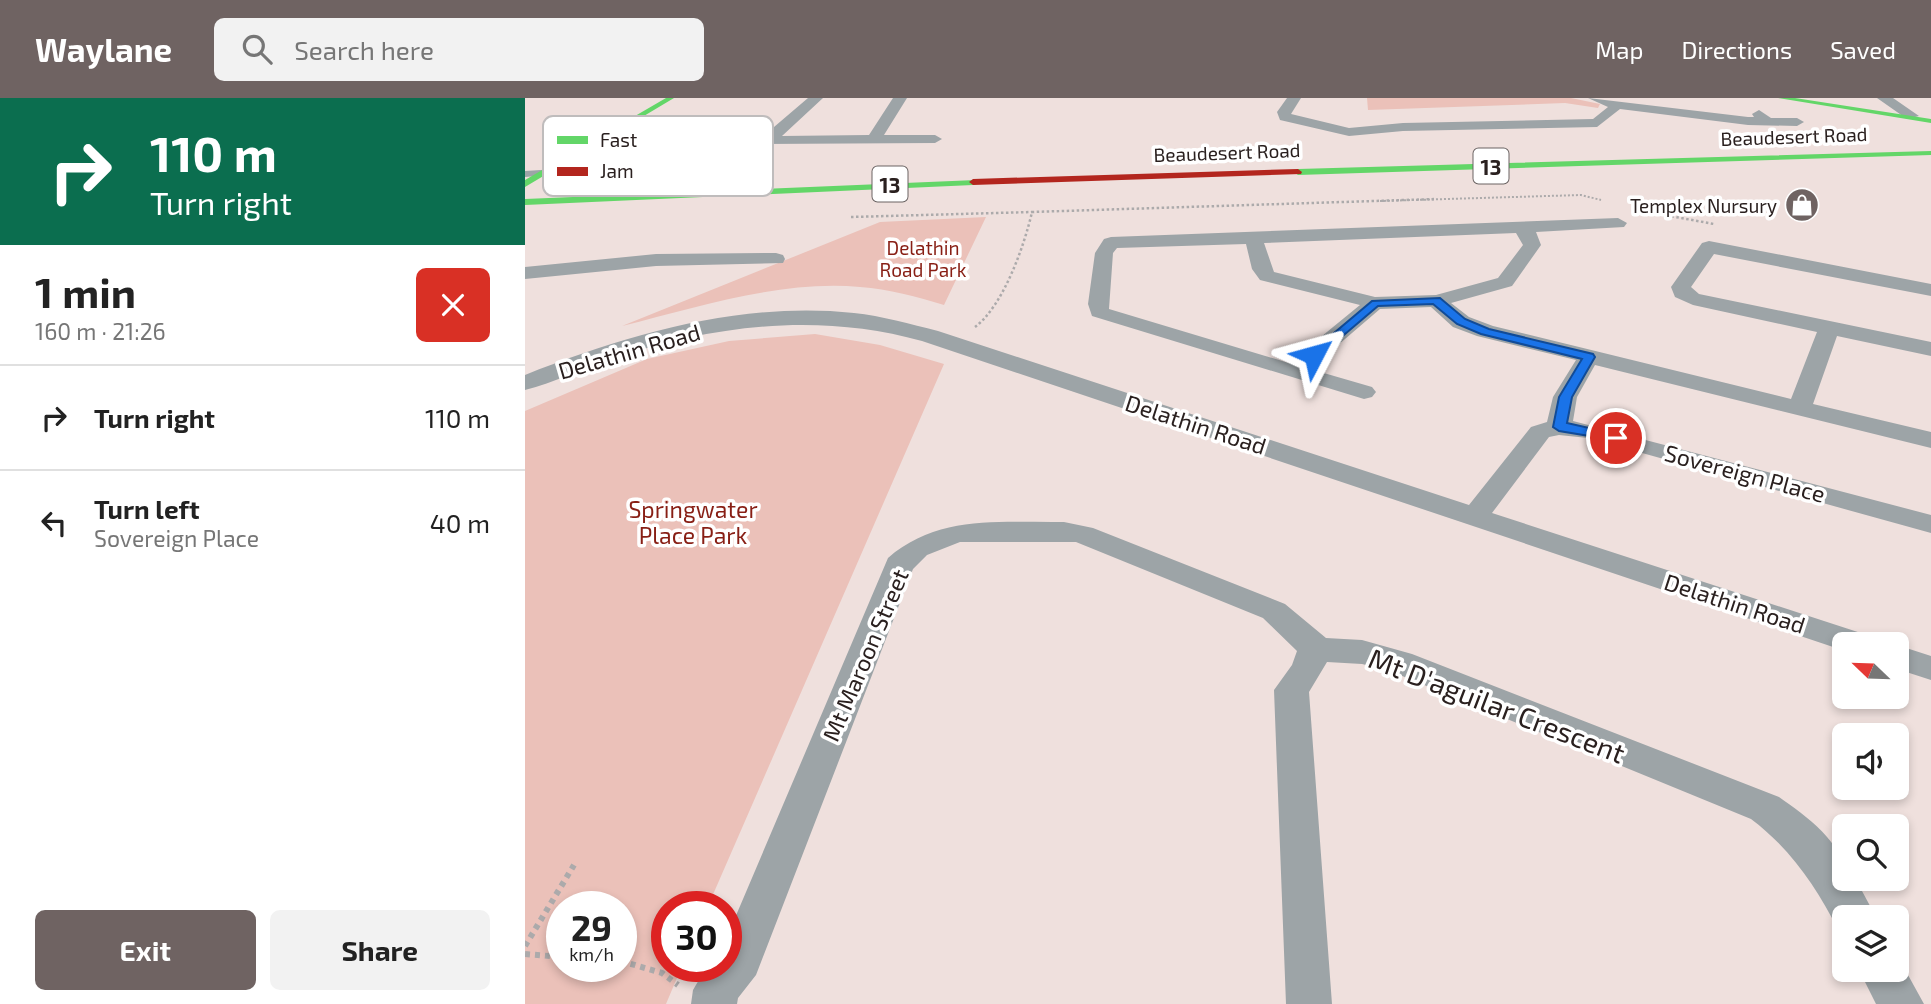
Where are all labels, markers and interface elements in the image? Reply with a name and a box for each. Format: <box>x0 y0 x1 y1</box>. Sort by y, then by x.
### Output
search box <box>214 18 704 81</box>
text: Waylane <box>35 29 172 69</box>
icon: search <box>238 30 276 68</box>
text: Search here <box>294 34 434 65</box>
text: Map <box>1595 35 1643 64</box>
text: Directions <box>1681 35 1792 64</box>
text: Saved <box>1830 35 1896 64</box>
legend <box>543 116 773 196</box>
street label: Beaudesert Road <box>1720 122 1868 150</box>
text: 110 m <box>150 123 277 182</box>
icon: right <box>35 126 126 217</box>
text: Fast <box>600 128 637 151</box>
street label: Beaudesert Road <box>1153 138 1301 166</box>
road number: 13 <box>1473 148 1509 184</box>
text: Jam <box>600 159 634 182</box>
road number: 13 <box>873 166 907 202</box>
text: Turn right <box>150 183 292 221</box>
shop icon: Templex Nursury <box>1783 186 1821 224</box>
place label: Templex Nursury <box>1630 194 1777 217</box>
park label: Delathin Road Park <box>880 236 967 281</box>
text: 1 min <box>35 266 136 316</box>
button: close <box>416 268 490 342</box>
text: 160 m · 21:26 <box>35 317 166 345</box>
street label: Delathin Road <box>555 317 703 385</box>
position arrow <box>1277 318 1351 392</box>
street label: Delathin Road <box>1122 388 1270 460</box>
icon: right <box>35 399 73 437</box>
text: Turn right <box>94 402 215 433</box>
text: 110 m <box>425 402 490 433</box>
pin <box>1586 408 1646 468</box>
icon: arrive <box>1597 419 1635 457</box>
street label: Sovereign Place <box>1662 438 1828 508</box>
text: Turn left <box>94 493 200 524</box>
park label: Springwater Place Park <box>628 495 758 549</box>
icon: left <box>35 504 73 542</box>
text: 40 m <box>430 507 490 538</box>
text: Sovereign Place <box>94 524 259 552</box>
street label: Mt Maroon Street <box>816 564 914 745</box>
street label: Delathin Road <box>1661 567 1809 639</box>
north arrow <box>1832 632 1909 709</box>
map controls <box>1832 632 1909 982</box>
street label: Mt D'aguilar Crescent <box>1364 640 1630 770</box>
button: sound <box>1832 723 1909 800</box>
button: search <box>1832 814 1909 891</box>
speed limit sign: 30 <box>651 891 742 982</box>
button: layers <box>1832 905 1909 982</box>
text: 29 <box>571 906 612 948</box>
button: Exit <box>35 910 256 990</box>
button: Share <box>270 910 490 990</box>
text: km/h <box>569 943 614 965</box>

